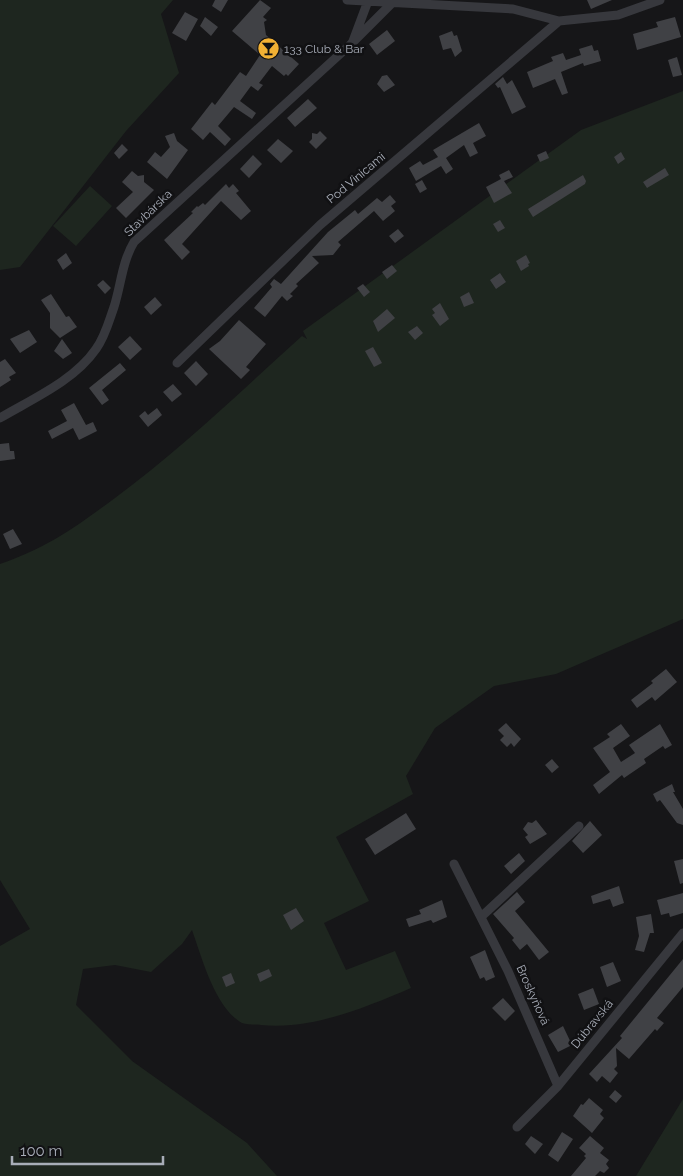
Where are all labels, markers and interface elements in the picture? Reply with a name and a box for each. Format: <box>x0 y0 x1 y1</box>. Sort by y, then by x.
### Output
bar icon: 133 Club & Bar <box>256 37 280 61</box>
place label: 133 Club & Bar <box>284 42 365 56</box>
street label: Pod Vinicami <box>324 150 388 206</box>
street label: Stavbárska <box>121 187 175 239</box>
street label: Broskyňová <box>513 963 553 1027</box>
street label: Dúbravská <box>568 997 616 1051</box>
scale bar <box>12 1134 164 1166</box>
text: 100 m <box>20 1142 62 1160</box>

